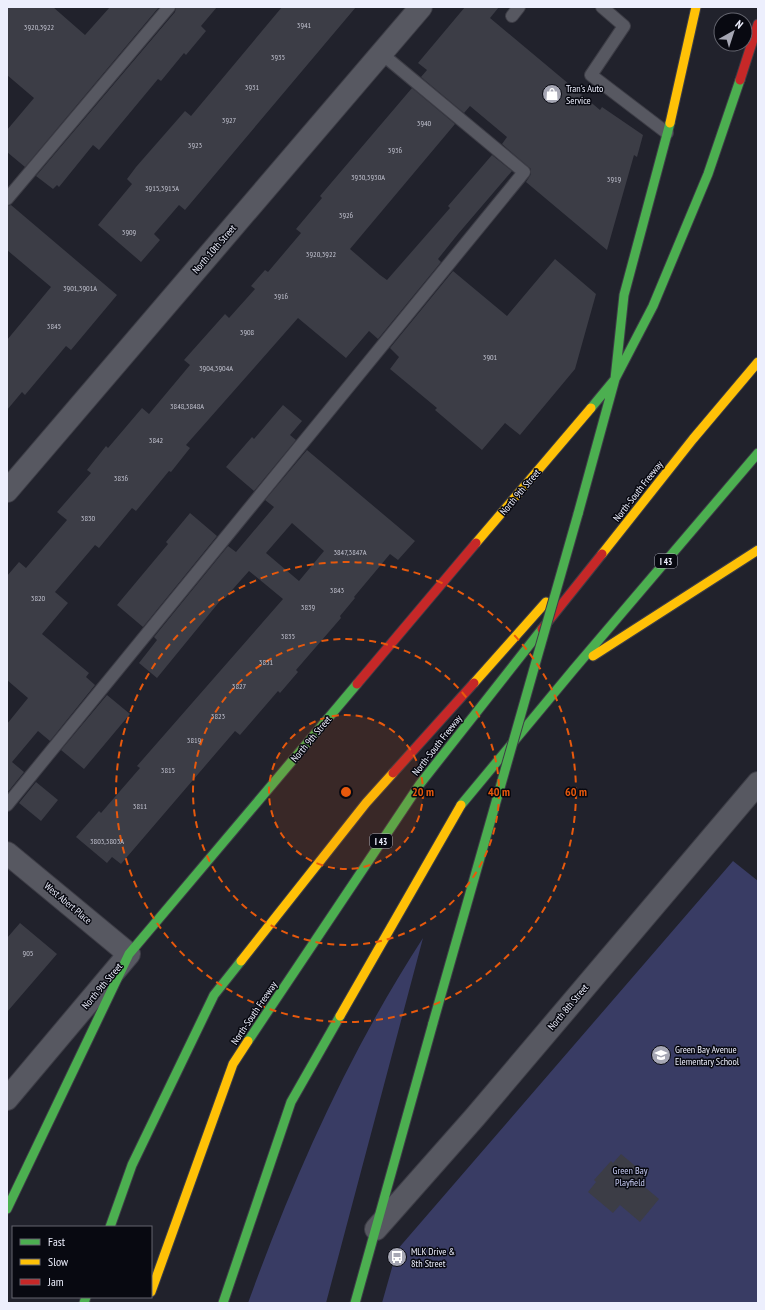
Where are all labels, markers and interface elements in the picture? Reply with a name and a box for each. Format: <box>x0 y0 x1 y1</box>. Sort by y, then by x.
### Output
north arrow <box>713 12 753 52</box>
text: N <box>733 17 746 32</box>
house number: 3941 <box>297 20 312 30</box>
house number: 3920,3922 <box>24 22 55 32</box>
house number: 3935 <box>271 52 285 62</box>
house number: 3931 <box>245 82 260 92</box>
place label: Tran's Auto Service <box>566 82 603 107</box>
shop icon: Tran's Auto Service <box>541 83 563 105</box>
house number: 3927 <box>222 115 237 125</box>
house number: 3940 <box>417 118 432 128</box>
house number: 3923 <box>188 140 203 150</box>
house number: 3936 <box>388 145 403 155</box>
house number: 3930,3930A <box>351 172 385 182</box>
house number: 3919 <box>607 174 622 184</box>
house number: 3915,3915A <box>145 183 179 193</box>
house number: 3926 <box>339 210 354 220</box>
street label: North 10th Street <box>189 222 239 276</box>
house number: 3909 <box>122 227 137 237</box>
house number: 3920,3922 <box>306 249 337 259</box>
house number: 3901,3901A <box>63 283 97 293</box>
house number: 3916 <box>274 291 289 301</box>
house number: 3845 <box>47 321 61 331</box>
house number: 3908 <box>240 327 255 337</box>
house number: 3901 <box>483 352 498 362</box>
house number: 3904,3904A <box>199 363 233 373</box>
house number: 3848,3848A <box>170 401 204 411</box>
house number: 3842 <box>149 435 164 445</box>
street label: North-South Freeway <box>610 458 666 524</box>
street label: North 9th Street <box>497 466 543 518</box>
house number: 3836 <box>114 473 129 483</box>
house number: 3830 <box>81 513 96 523</box>
house number: 3847,3847A <box>333 547 367 557</box>
road number: I 43 <box>655 554 677 568</box>
house number: 3843 <box>330 585 345 595</box>
house number: 3820 <box>31 593 46 603</box>
house number: 3839 <box>301 602 316 612</box>
house number: 3835 <box>281 631 295 641</box>
house number: 3831 <box>259 657 274 667</box>
house number: 3827 <box>232 681 247 691</box>
house number: 3823 <box>211 711 226 721</box>
street label: North-South Freeway <box>409 712 465 778</box>
street label: North 9th Street <box>288 713 334 765</box>
house number: 3819 <box>187 735 202 745</box>
house number: 3815 <box>161 765 175 775</box>
text: 20 m <box>412 784 434 799</box>
text: 40 m <box>488 784 510 799</box>
text: 60 m <box>565 784 587 799</box>
centre of rings <box>339 785 353 799</box>
house number: 3811 <box>133 801 148 811</box>
road number: I 43 <box>370 834 392 848</box>
house number: 3803,3803A <box>90 836 124 846</box>
street label: West Abert Place <box>42 879 94 927</box>
house number: 905 <box>23 948 33 958</box>
street label: North 9th Street <box>79 960 125 1012</box>
street label: North-South Freeway <box>228 979 280 1047</box>
street label: North 8th Street <box>545 981 591 1033</box>
place label: Green Bay Avenue Elementary School <box>675 1043 740 1068</box>
school or university icon: Green Bay Avenue Elementary School <box>650 1044 672 1066</box>
park label: Green Bay Playfield <box>613 1164 648 1189</box>
legend <box>12 1226 152 1298</box>
text: Fast <box>48 1234 66 1249</box>
place label: MLK Drive & 8th Street <box>411 1245 455 1270</box>
bus stop icon: MLK Drive & 8th Street <box>386 1246 408 1268</box>
text: Slow <box>48 1254 69 1269</box>
text: Jam <box>47 1274 64 1289</box>

